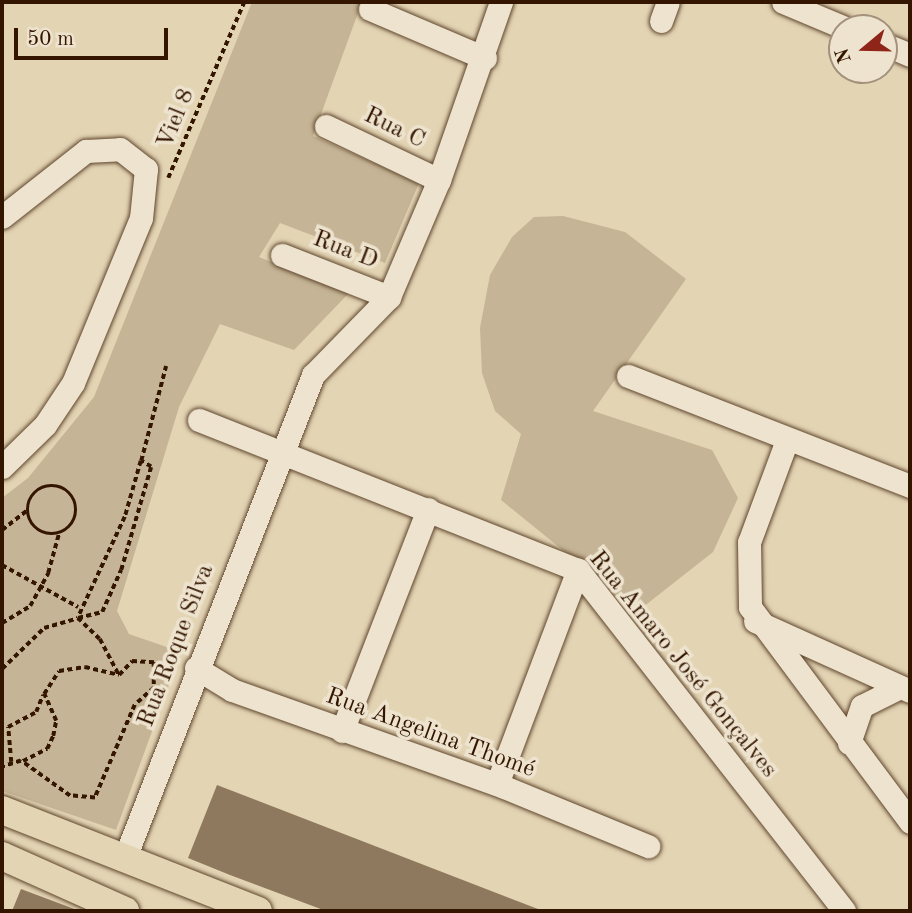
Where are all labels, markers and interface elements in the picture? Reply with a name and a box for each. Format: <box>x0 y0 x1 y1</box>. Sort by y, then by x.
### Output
scale bar <box>18 14 172 58</box>
north arrow <box>828 14 898 84</box>
text: 50 m <box>27 29 74 50</box>
text: N <box>833 45 856 65</box>
street label: Viel 8 <box>152 85 202 153</box>
street label: Rua C <box>359 102 429 156</box>
street label: Rua D <box>308 225 382 277</box>
street label: Rua Amaro José Gonçalves <box>582 546 782 784</box>
street label: Rua Roque Silva <box>133 561 221 731</box>
street label: Rua Angelina Thomé <box>321 683 539 785</box>

